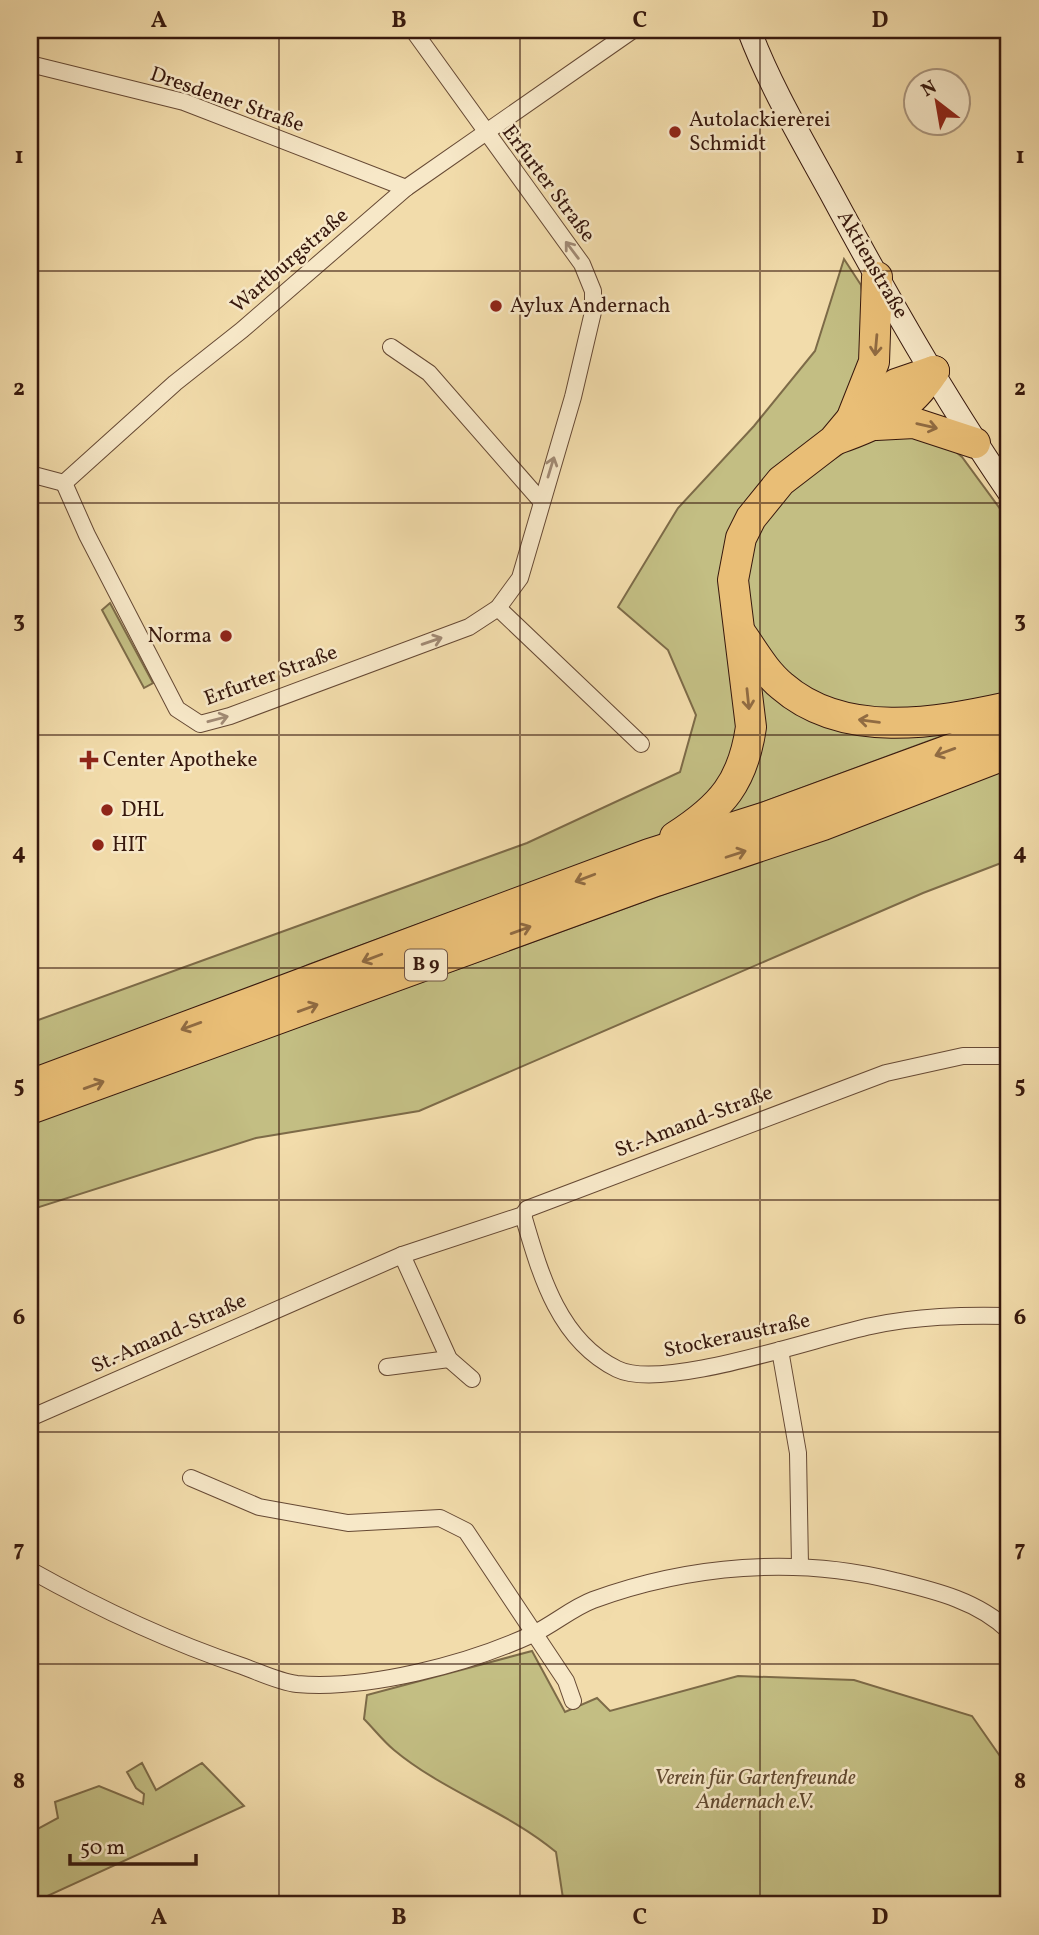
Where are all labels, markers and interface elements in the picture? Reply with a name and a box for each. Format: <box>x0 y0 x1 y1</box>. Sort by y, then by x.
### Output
text: A <box>151 5 167 37</box>
text: B <box>391 5 407 37</box>
text: C <box>633 5 647 37</box>
text: D <box>872 5 889 37</box>
street label: Dresdener Straße <box>146 60 308 140</box>
north arrow <box>902 66 972 136</box>
text: N <box>917 74 942 104</box>
place label: Autolackiererei Schmidt <box>689 106 830 159</box>
street label: Erfurter Straße <box>494 119 602 249</box>
marker: Autolackiererei Schmidt <box>667 124 683 140</box>
text: 1 <box>14 141 24 173</box>
text: 1 <box>1015 141 1025 173</box>
street label: Wartburgstraße <box>225 202 355 320</box>
street label: Aktienstraße <box>829 206 915 324</box>
one-way arrow <box>565 241 580 260</box>
place label: Aylux Andernach <box>510 292 670 321</box>
marker: Aylux Andernach <box>488 298 504 314</box>
one-way arrow <box>869 333 882 355</box>
text: 2 <box>13 373 25 405</box>
text: 2 <box>1014 373 1026 405</box>
one-way arrow <box>915 420 938 433</box>
one-way arrow <box>546 456 559 478</box>
text: 3 <box>13 605 25 637</box>
text: 3 <box>1014 605 1026 637</box>
place label: Norma <box>147 622 212 651</box>
marker: Norma <box>218 628 234 644</box>
one-way arrow <box>421 634 443 646</box>
street label: Erfurter Straße <box>200 638 342 714</box>
one-way arrow <box>742 687 755 710</box>
one-way arrow <box>207 712 229 725</box>
one-way arrow <box>858 714 881 727</box>
place label: Center Apotheke <box>103 746 257 775</box>
one-way arrow <box>935 746 957 759</box>
marker: Center Apotheke <box>81 752 97 768</box>
place label: DHL <box>121 796 164 825</box>
marker: DHL <box>99 802 115 818</box>
place label: HIT <box>112 831 147 860</box>
text: 4 <box>12 837 26 869</box>
marker: HIT <box>90 837 106 853</box>
text: 4 <box>1013 837 1027 869</box>
one-way arrow <box>725 847 747 860</box>
one-way arrow <box>574 872 596 885</box>
one-way arrow <box>510 923 532 935</box>
road number: B 9 <box>405 950 447 981</box>
one-way arrow <box>361 953 383 966</box>
one-way arrow <box>296 1001 318 1013</box>
one-way arrow <box>180 1021 202 1033</box>
text: 5 <box>13 1070 25 1102</box>
text: 5 <box>1014 1070 1026 1102</box>
one-way arrow <box>82 1078 104 1090</box>
street label: St.-Amand-Straße <box>611 1079 777 1165</box>
street label: St.-Amand-Straße <box>87 1287 251 1381</box>
text: 6 <box>13 1302 25 1334</box>
text: 6 <box>1014 1302 1026 1334</box>
street label: Stockeraustraße <box>661 1306 813 1366</box>
text: 7 <box>14 1534 25 1566</box>
text: 7 <box>1015 1534 1026 1566</box>
park label: Verein für Gartenfreunde Andernach e.V. <box>654 1764 856 1817</box>
text: 8 <box>13 1766 25 1798</box>
text: 8 <box>1014 1766 1026 1798</box>
scale bar <box>70 1823 196 1867</box>
text: 50 m <box>80 1834 125 1863</box>
text: A <box>151 1902 167 1934</box>
text: B <box>391 1902 407 1934</box>
text: C <box>633 1902 647 1934</box>
text: D <box>872 1902 889 1934</box>

